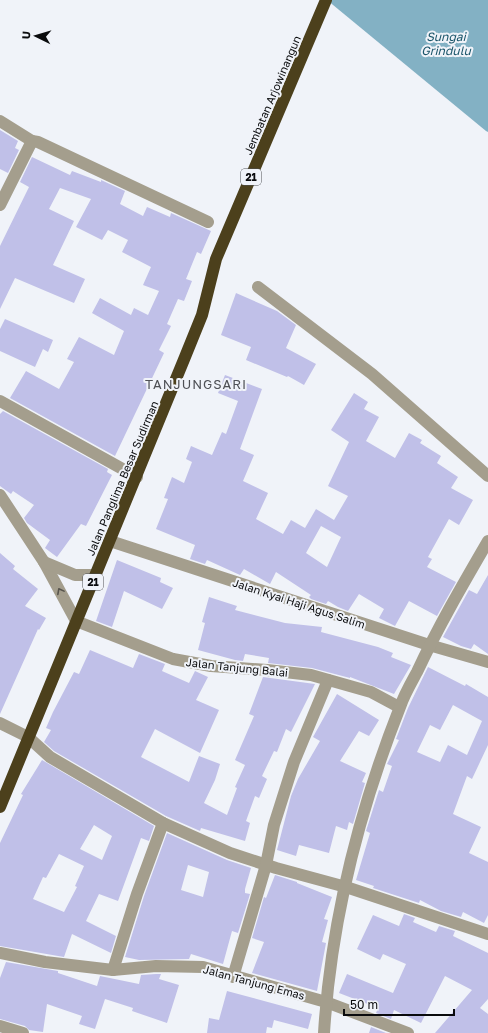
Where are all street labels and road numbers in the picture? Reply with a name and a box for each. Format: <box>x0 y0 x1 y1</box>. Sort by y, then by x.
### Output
street label: Jembatan Arjowinangun <box>241 33 303 157</box>
road number: 21 <box>241 169 261 185</box>
street label: Jalan Panglima Besar Sudirman <box>83 399 161 557</box>
road number: 21 <box>83 574 103 590</box>
street label: Jalan Kyai Haji Agus Salim <box>231 575 367 631</box>
street label: Jalan Tanjung Balai <box>185 655 289 679</box>
street label: Jalan Tanjung Emas <box>202 962 306 1002</box>

